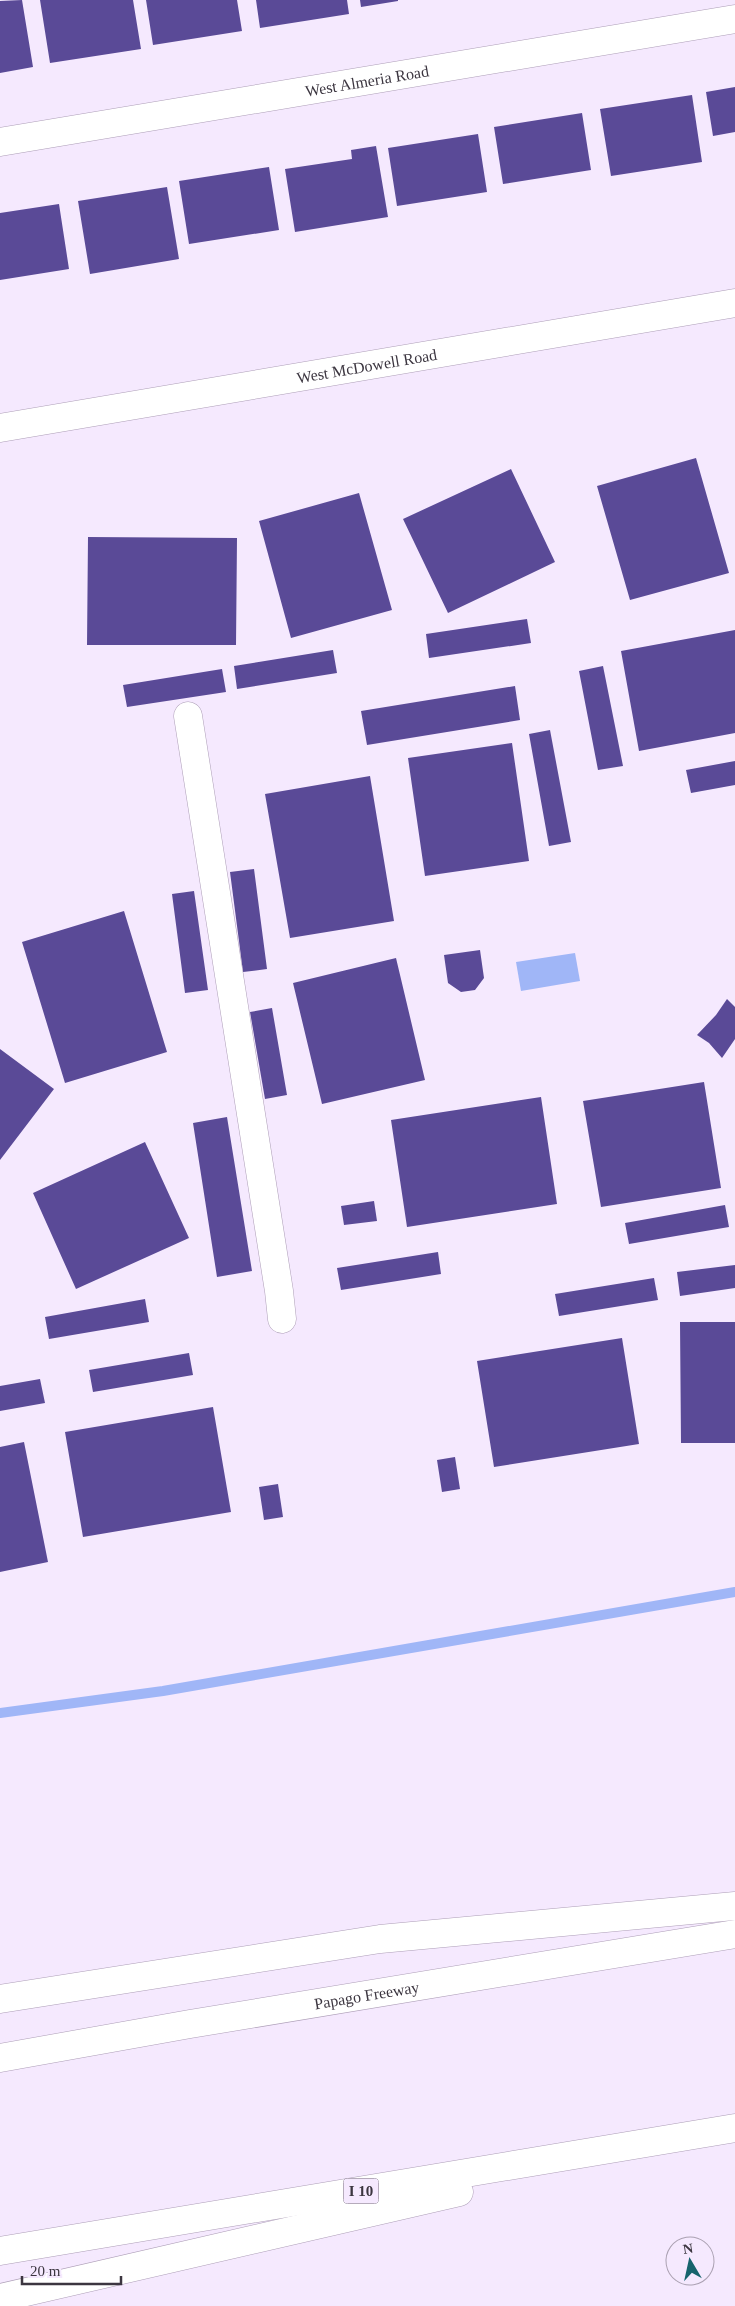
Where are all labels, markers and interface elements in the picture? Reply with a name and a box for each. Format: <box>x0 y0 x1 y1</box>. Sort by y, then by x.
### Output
street label: West Almeria Road <box>304 62 430 99</box>
street label: West McDowell Road <box>295 345 438 386</box>
street label: Papago Freeway <box>313 1978 421 2012</box>
road number: I 10 <box>344 2178 378 2204</box>
north arrow <box>665 2236 715 2286</box>
text: N <box>682 2240 694 2257</box>
scale bar <box>22 2254 121 2286</box>
text: 20 m <box>30 2263 61 2279</box>

